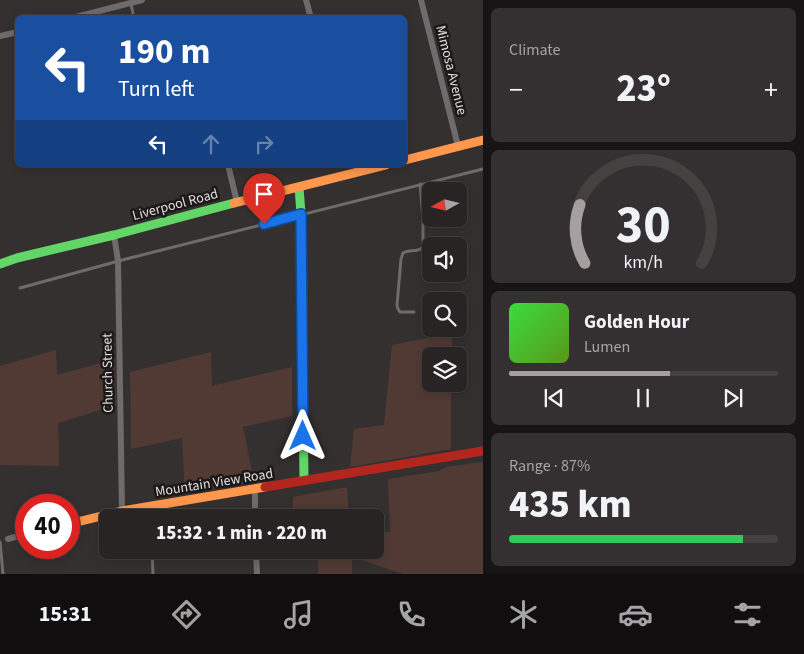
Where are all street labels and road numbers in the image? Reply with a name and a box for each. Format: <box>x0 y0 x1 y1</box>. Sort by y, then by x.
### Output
street label: Mimosa Avenue <box>430 23 472 117</box>
street label: Liverpool Road <box>130 184 220 226</box>
street label: Church Street <box>97 333 119 413</box>
street label: Mountain View Road <box>154 464 274 502</box>

